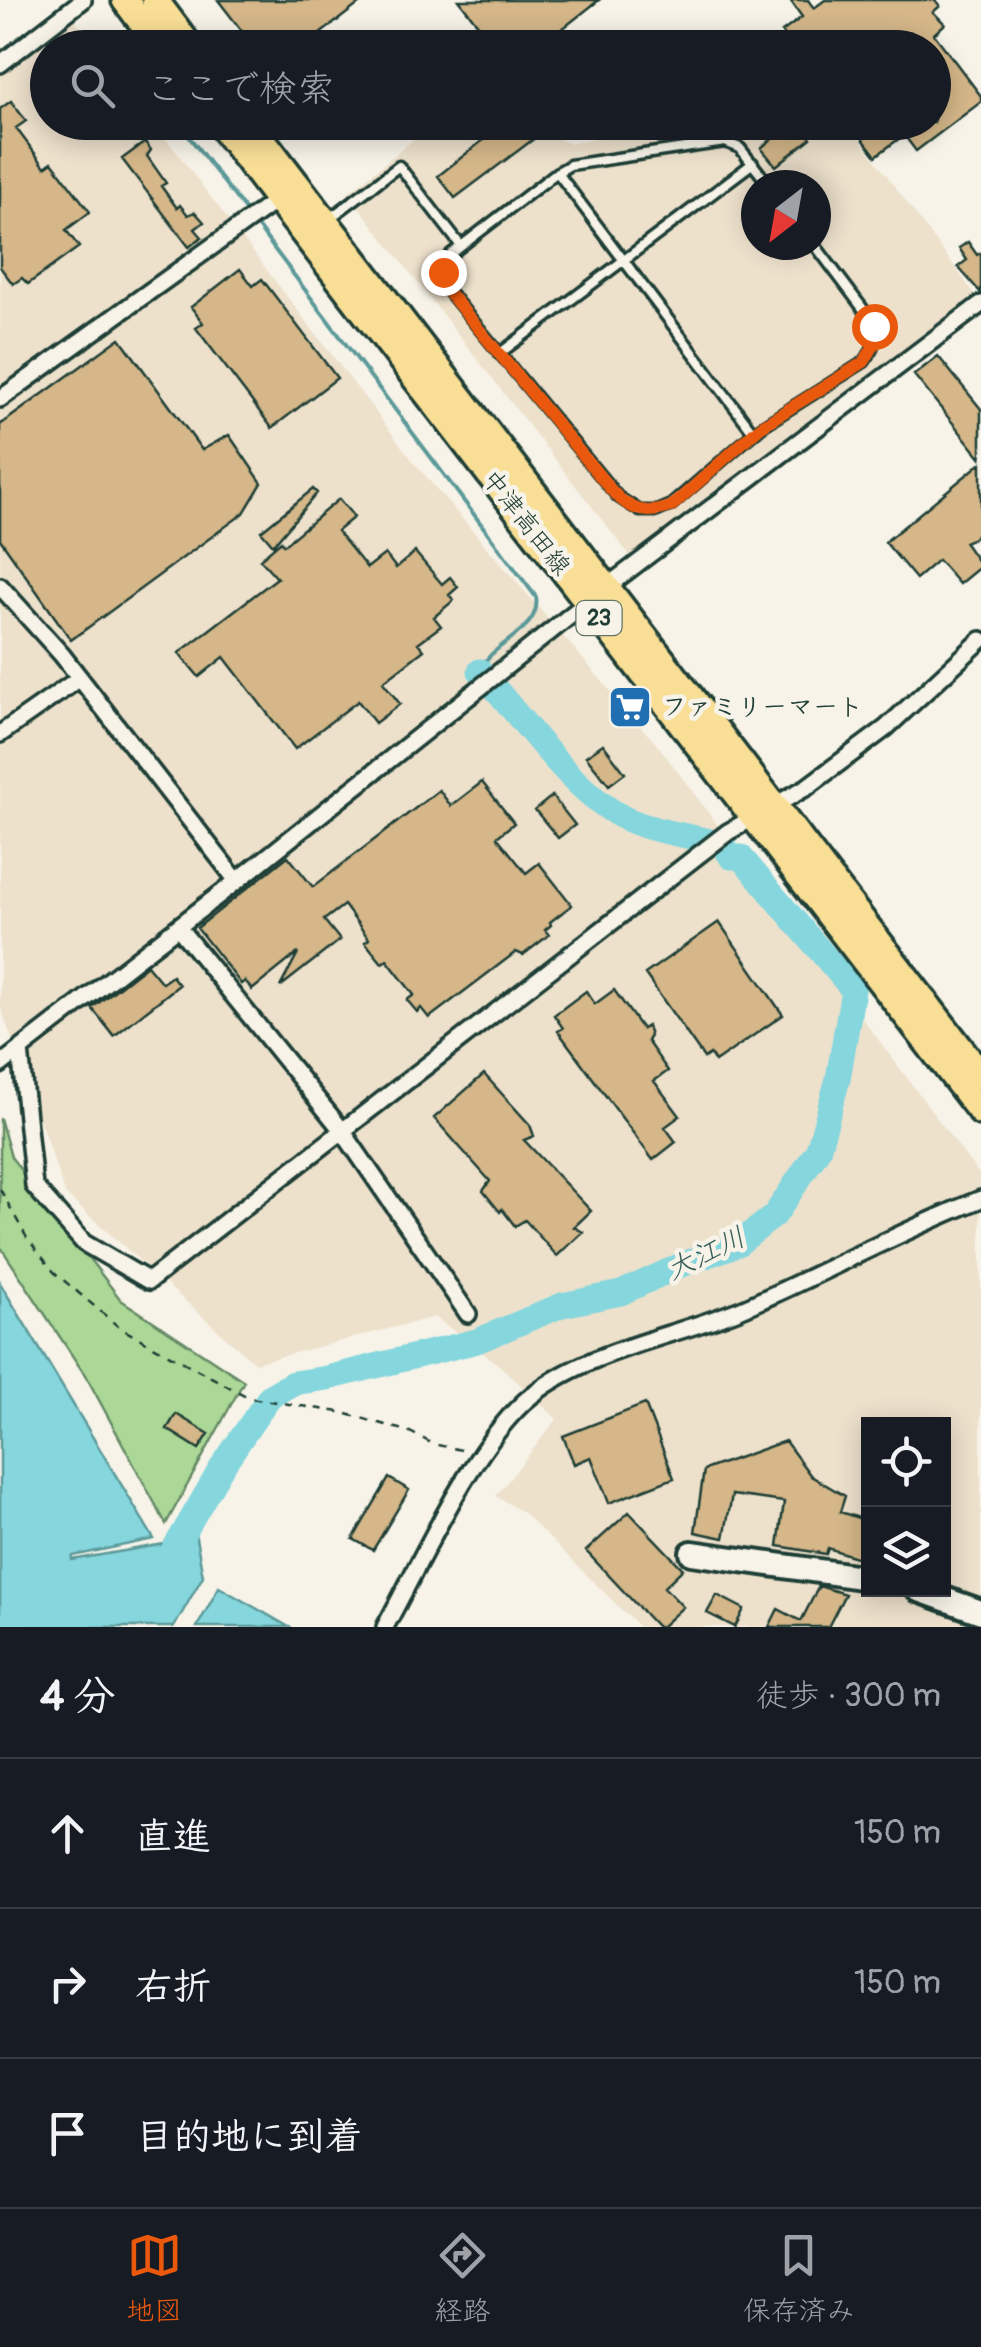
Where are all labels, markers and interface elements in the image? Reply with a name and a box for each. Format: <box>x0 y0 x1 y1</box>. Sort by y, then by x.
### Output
search box <box>30 30 951 140</box>
icon: search <box>65 58 120 113</box>
text: ここで検索 <box>145 65 335 113</box>
north arrow <box>741 170 831 260</box>
route end <box>421 250 467 296</box>
route start <box>852 304 898 350</box>
street label: 中津高田線 <box>475 464 577 582</box>
road number: 23 <box>576 601 622 635</box>
supermarket icon: ファミリーマート <box>607 684 653 730</box>
place label: ファミリーマート <box>662 692 863 723</box>
water label: 大江川 <box>661 1220 751 1288</box>
map controls <box>861 1417 951 1597</box>
button: locate <box>861 1417 951 1507</box>
button: layers <box>861 1507 951 1597</box>
text: 4 分 <box>40 1671 115 1723</box>
text: 徒歩 · 300 m <box>756 1676 941 1716</box>
icon: ahead <box>40 1806 95 1861</box>
text: 直進 <box>135 1813 211 1861</box>
text: 150 m <box>854 1813 941 1853</box>
icon: right <box>40 1956 95 2011</box>
text: 右折 <box>135 1963 211 2011</box>
text: 150 m <box>854 1963 941 2003</box>
icon: arrive <box>40 2106 95 2161</box>
text: 目的地に到着 <box>135 2113 363 2161</box>
tab: 地図 <box>126 2228 182 2329</box>
tab: 経路 <box>434 2228 491 2329</box>
tab: 保存済み <box>743 2228 855 2329</box>

